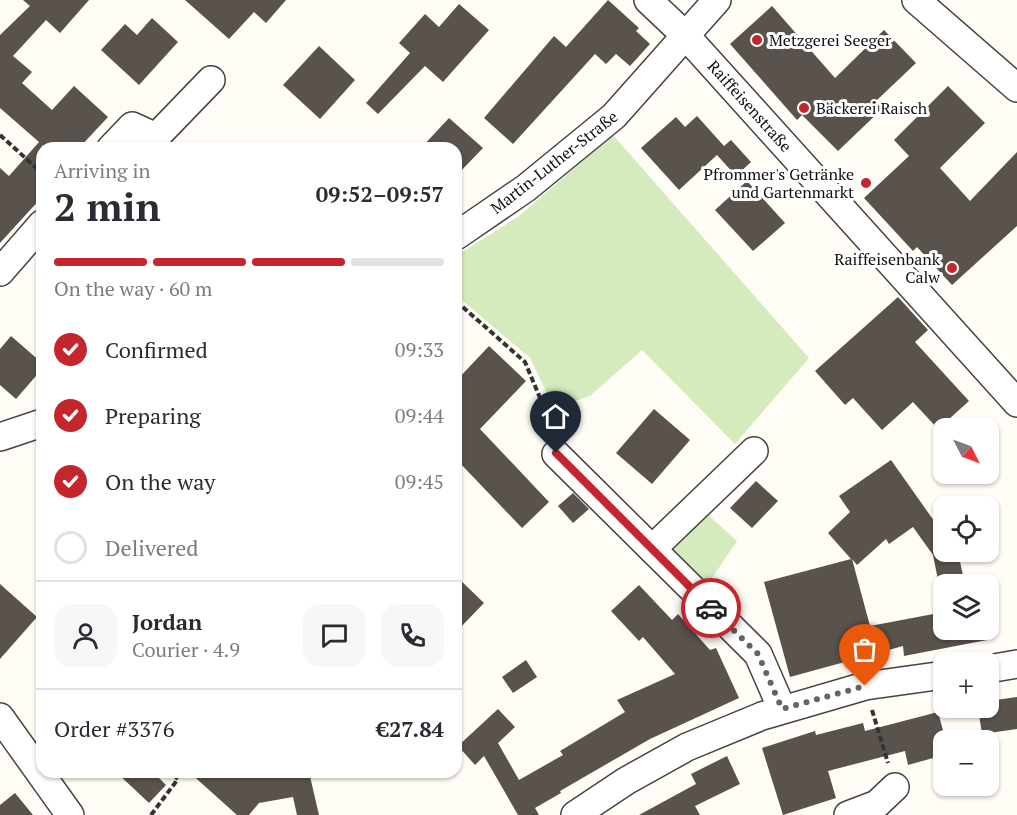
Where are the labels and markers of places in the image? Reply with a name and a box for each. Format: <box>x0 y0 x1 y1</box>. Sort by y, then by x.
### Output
place label: Metzgerei Seeger <box>769 29 892 51</box>
marker: Metzgerei Seeger <box>750 33 764 47</box>
place label: Bäckerei Raisch <box>816 97 928 119</box>
marker: Bäckerei Raisch <box>797 101 811 115</box>
place label: Pfrommer's Getränke und Gartenmarkt <box>703 163 854 203</box>
marker: Pfrommer's Getränke und Gartenmarkt <box>859 176 873 190</box>
place label: Raiffeisenbank Calw <box>834 248 941 288</box>
marker: Raiffeisenbank Calw <box>945 261 959 275</box>
pin <box>530 391 581 453</box>
pin <box>839 624 890 686</box>

